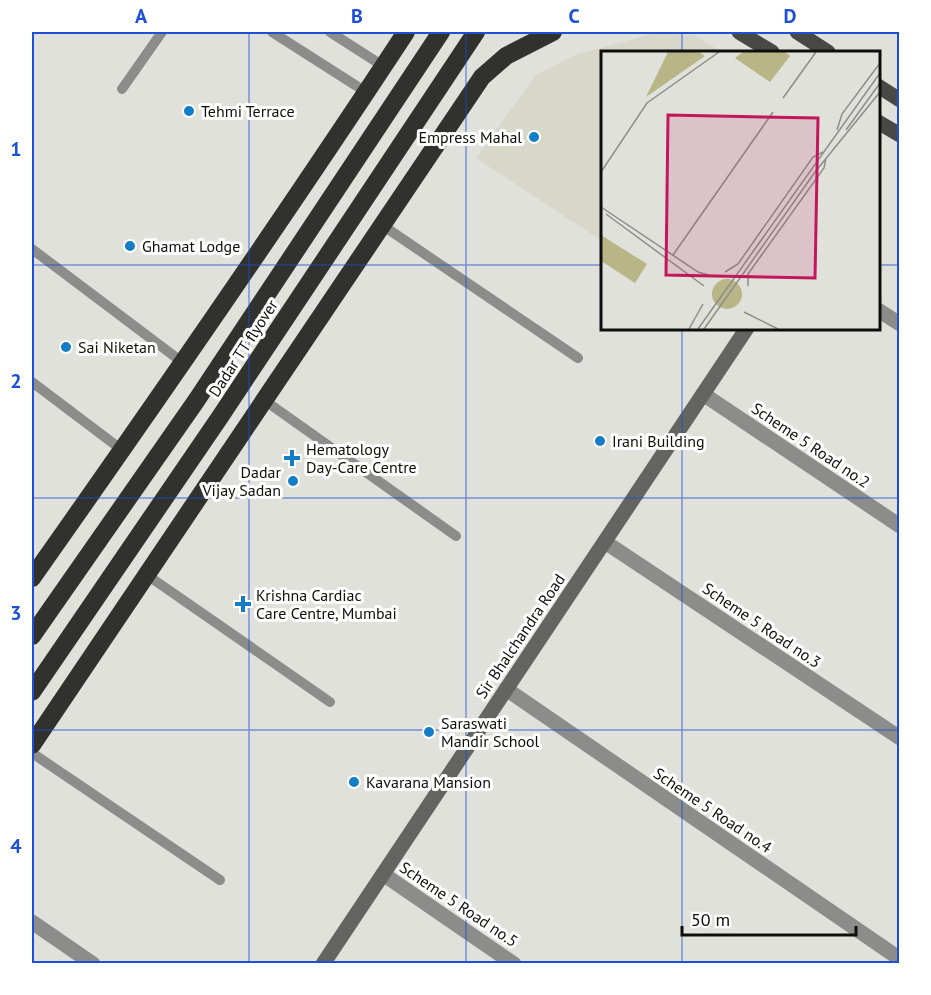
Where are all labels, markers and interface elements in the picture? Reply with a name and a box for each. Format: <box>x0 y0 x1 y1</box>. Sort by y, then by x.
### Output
text: A <box>135 3 148 29</box>
text: B <box>351 3 363 29</box>
text: C <box>568 3 580 29</box>
text: D <box>784 3 797 29</box>
inset map <box>601 51 880 330</box>
place label: Tehmi Terrace <box>201 101 295 121</box>
marker: Tehmi Terrace <box>182 104 196 118</box>
place label: Empress Mahal <box>419 127 522 147</box>
marker: Empress Mahal <box>527 130 541 144</box>
text: 1 <box>10 136 22 162</box>
place label: Ghamat Lodge <box>142 236 240 256</box>
marker: Ghamat Lodge <box>123 239 137 253</box>
street label: Dadar TT flyover <box>204 295 282 400</box>
place label: Sai Niketan <box>78 337 156 357</box>
marker: Sai Niketan <box>59 340 73 354</box>
text: 2 <box>10 368 22 394</box>
street label: Scheme 5 Road no.2 <box>748 398 874 492</box>
place label: Irani Building <box>612 431 705 451</box>
marker: Irani Building <box>593 434 607 448</box>
place label: Hematology Day-Care Centre <box>306 439 417 477</box>
marker: Hematology Day-Care Centre <box>283 449 301 467</box>
place label: Dadar Vijay Sadan <box>202 462 282 500</box>
marker: Dadar Vijay Sadan <box>286 474 300 488</box>
street label: Sir Bhalchandra Road <box>471 570 569 702</box>
street label: Scheme 5 Road no.3 <box>699 578 825 672</box>
place label: Krishna Cardiac Care Centre, Mumbai <box>256 585 397 623</box>
marker: Krishna Cardiac Care Centre, Mumbai <box>234 595 252 613</box>
text: 3 <box>10 600 22 626</box>
place label: Saraswati Mandir School <box>441 713 540 751</box>
marker: Saraswati Mandir School <box>422 725 436 739</box>
street label: Scheme 5 Road no.4 <box>650 763 776 857</box>
place label: Kavarana Mansion <box>366 772 491 792</box>
marker: Kavarana Mansion <box>347 775 361 789</box>
text: 4 <box>10 833 22 859</box>
street label: Scheme 5 Road no.5 <box>396 857 522 951</box>
scale bar <box>682 899 856 937</box>
text: 50 m <box>691 908 730 931</box>

